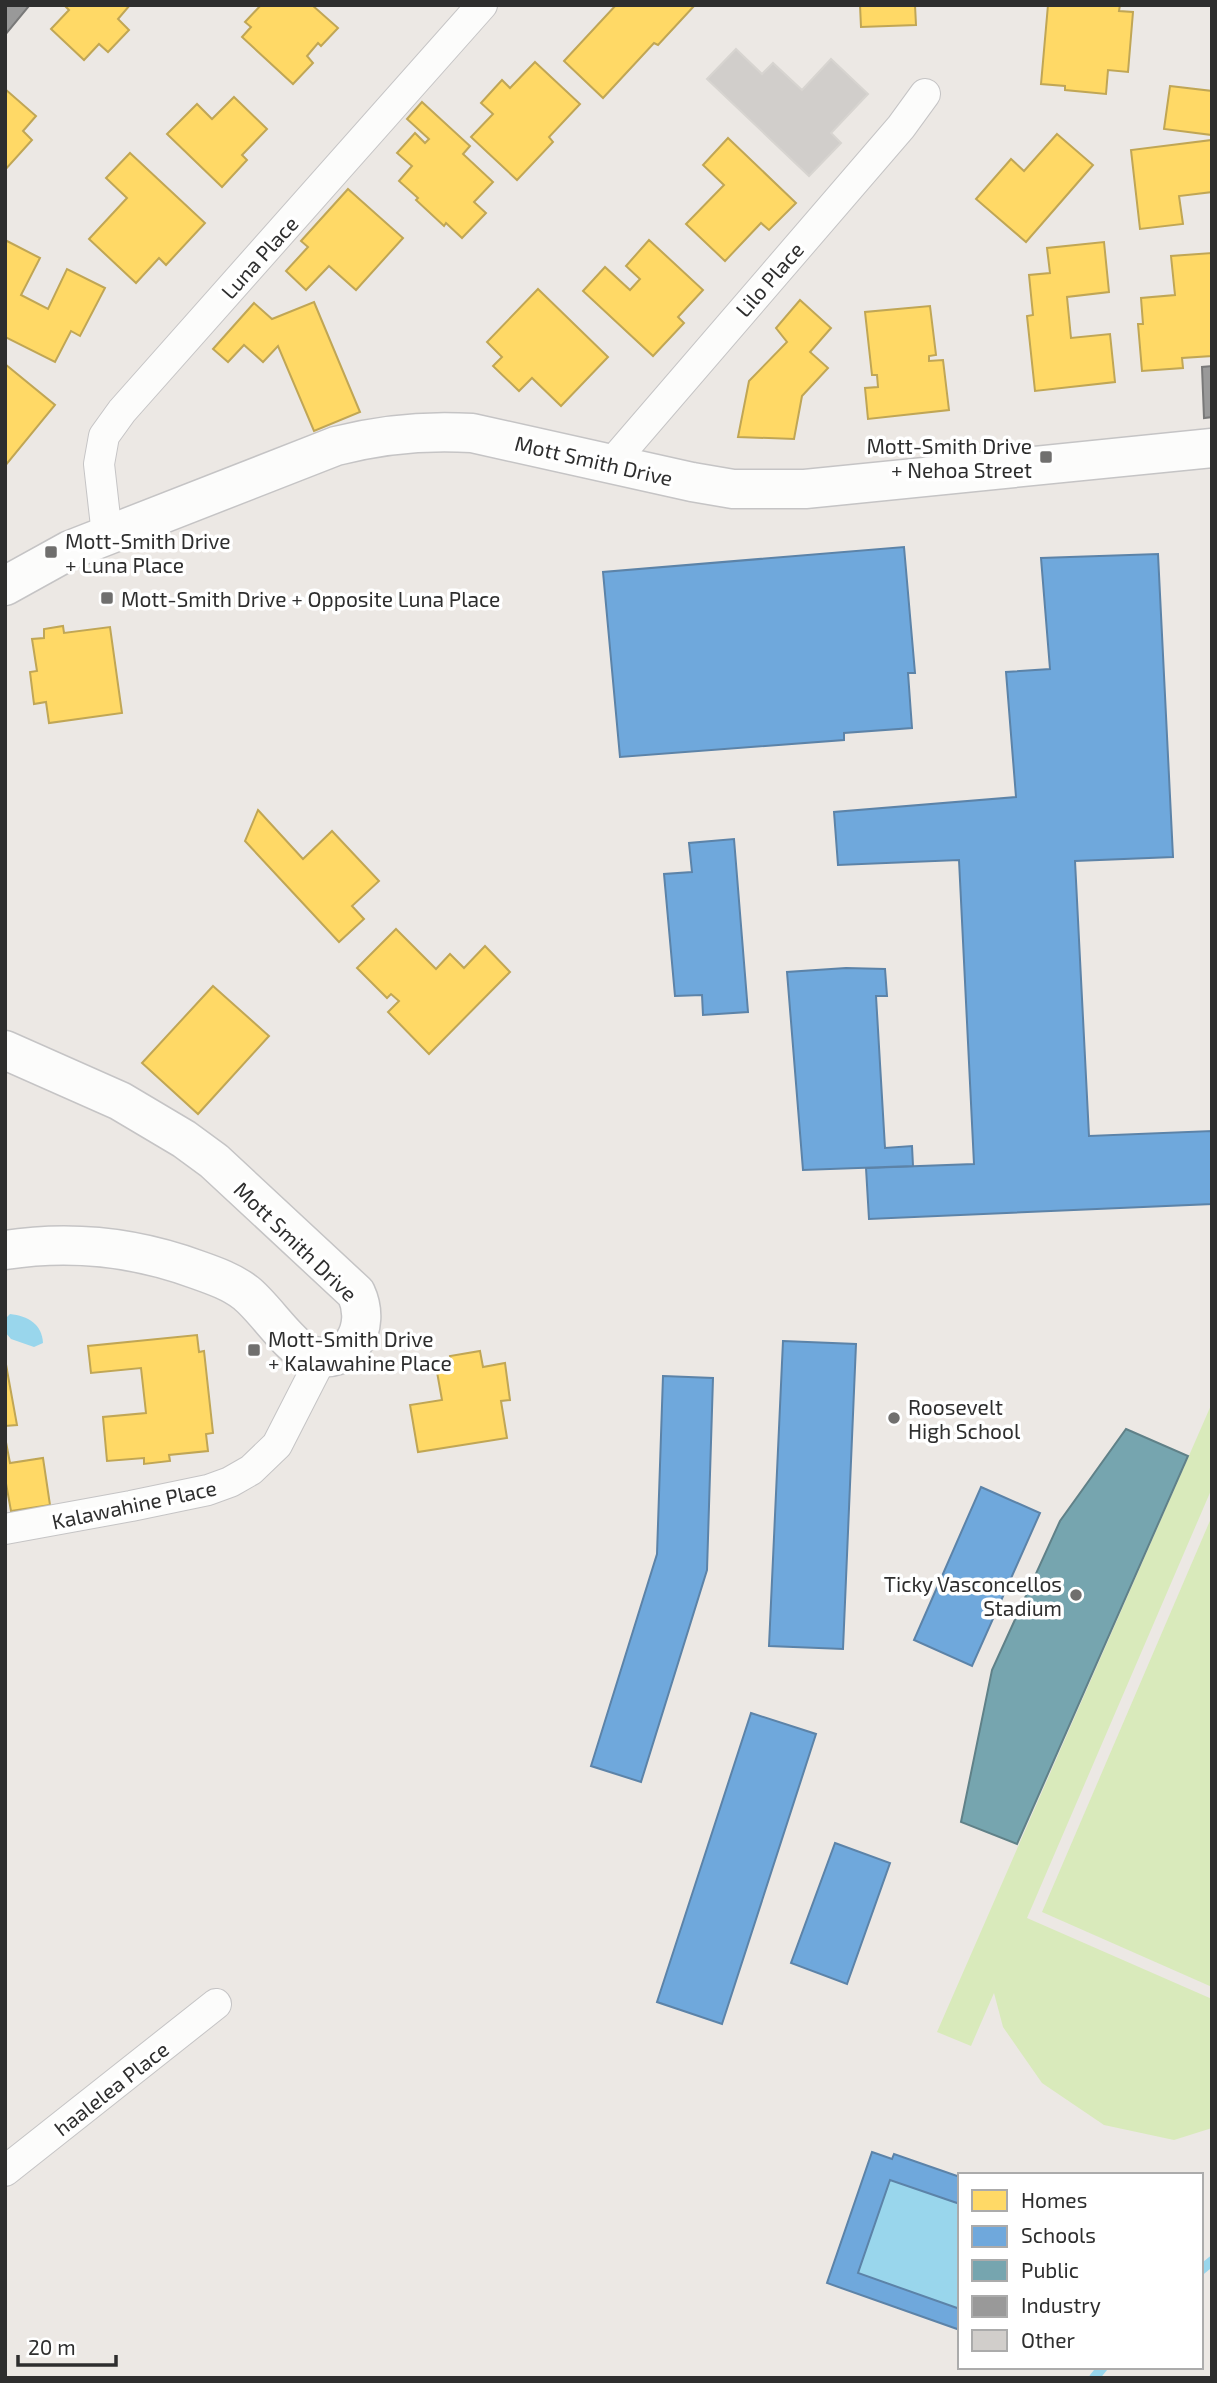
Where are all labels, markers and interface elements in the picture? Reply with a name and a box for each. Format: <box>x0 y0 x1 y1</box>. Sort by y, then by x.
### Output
street label: Luna Place <box>215 210 303 304</box>
street label: Lilo Place <box>730 237 808 321</box>
street label: Mott Smith Drive <box>513 430 675 490</box>
place label: Mott-Smith Drive + Nehoa Street <box>866 433 1032 482</box>
marker: Mott-Smith Drive + Nehoa Street <box>1038 449 1054 465</box>
place label: Mott-Smith Drive + Luna Place <box>65 528 231 577</box>
marker: Mott-Smith Drive + Luna Place <box>43 544 59 560</box>
place label: Mott-Smith Drive + Opposite Luna Place <box>121 586 500 611</box>
marker: Mott-Smith Drive + Opposite Luna Place <box>99 590 115 606</box>
street label: Mott Smith Drive <box>229 1176 363 1306</box>
place label: Mott-Smith Drive + Kalawahine Place <box>268 1326 452 1375</box>
marker: Mott-Smith Drive + Kalawahine Place <box>246 1342 262 1358</box>
place label: Roosevelt High School <box>908 1394 1021 1443</box>
marker: Roosevelt High School <box>886 1410 902 1426</box>
street label: Kalawahine Place <box>49 1474 219 1534</box>
place label: Ticky Vasconcellos Stadium <box>884 1571 1062 1620</box>
marker: Ticky Vasconcellos Stadium <box>1068 1587 1084 1603</box>
street label: haalelea Place <box>49 2036 173 2140</box>
legend <box>958 2173 1203 2369</box>
text: Homes <box>1021 2187 1087 2212</box>
text: Schools <box>1021 2222 1096 2247</box>
text: Public <box>1021 2257 1079 2282</box>
text: Industry <box>1021 2292 1101 2317</box>
scale bar <box>18 2324 116 2368</box>
text: Other <box>1021 2327 1076 2352</box>
text: 20 m <box>28 2334 76 2359</box>

